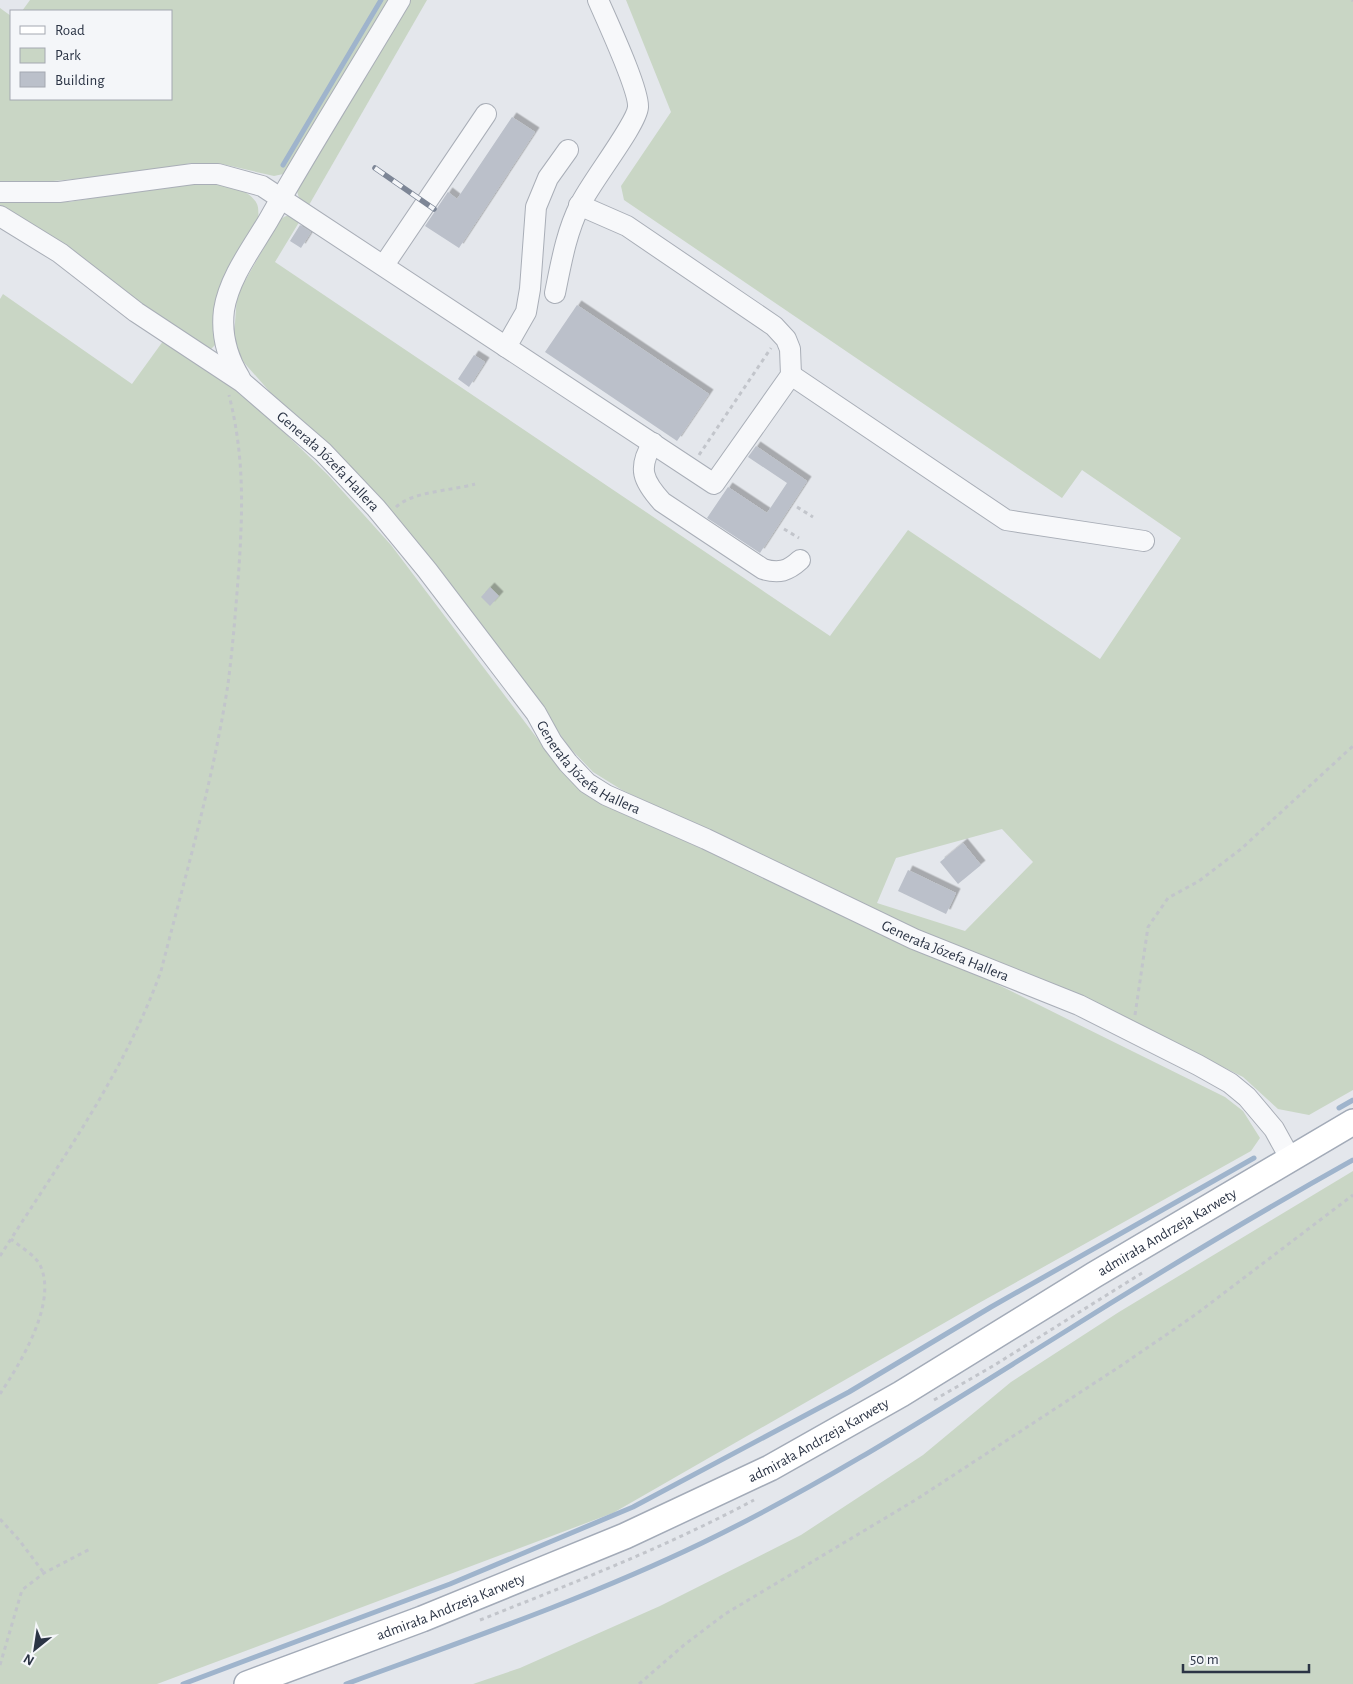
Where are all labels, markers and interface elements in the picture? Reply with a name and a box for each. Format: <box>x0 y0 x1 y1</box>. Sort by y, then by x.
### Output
legend <box>10 10 172 100</box>
text: Road <box>55 23 85 38</box>
text: Park <box>55 48 81 63</box>
text: Building <box>55 73 105 88</box>
street label: Generała Józefa Hallera <box>274 408 382 514</box>
street label: Generała Józefa Hallera <box>534 718 643 817</box>
street label: Generała Józefa Hallera <box>879 917 1011 984</box>
street label: admirała Andrzeja Karwety <box>1095 1185 1239 1279</box>
street label: admirała Andrzeja Karwety <box>746 1395 892 1485</box>
street label: admirała Andrzeja Karwety <box>374 1570 528 1643</box>
north arrow <box>10 1624 60 1674</box>
scale bar <box>1183 1642 1309 1674</box>
text: N <box>21 1651 37 1668</box>
text: 50 m <box>1190 1652 1219 1667</box>

